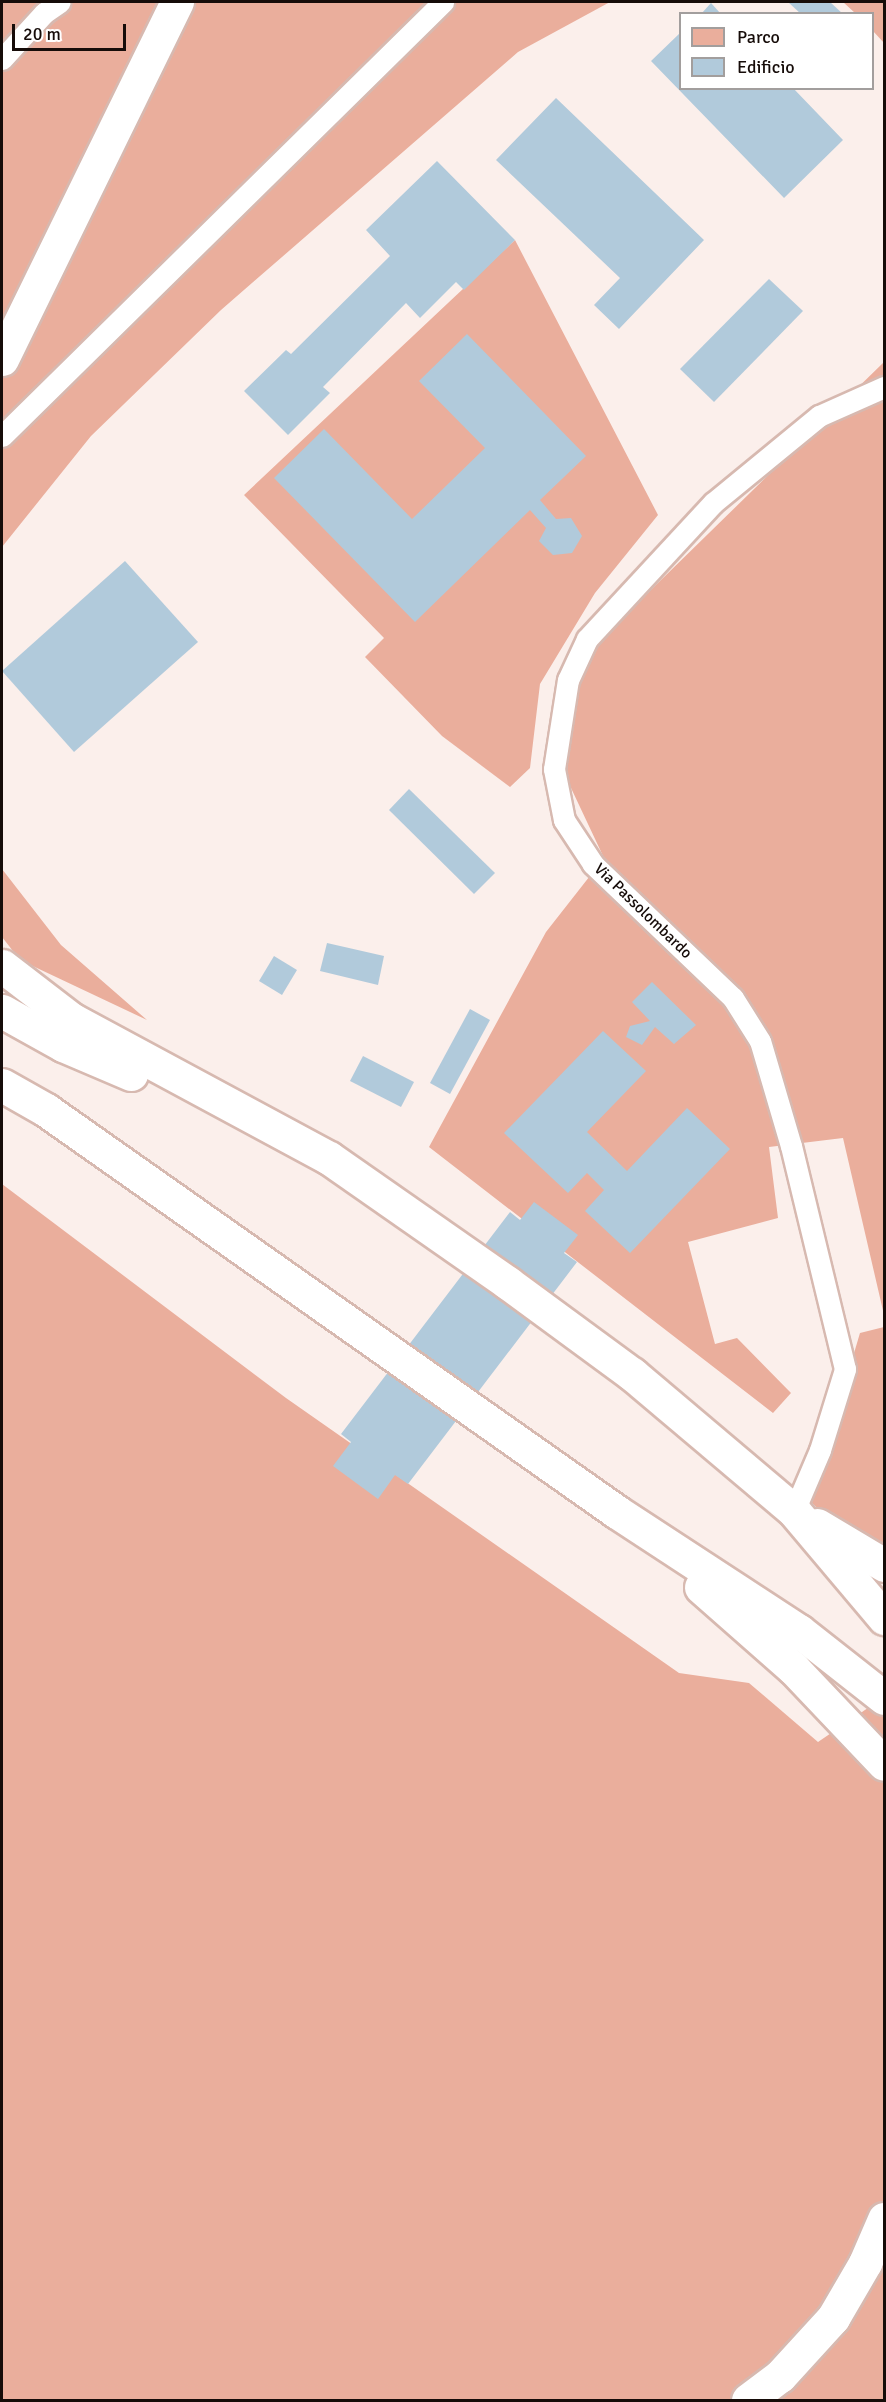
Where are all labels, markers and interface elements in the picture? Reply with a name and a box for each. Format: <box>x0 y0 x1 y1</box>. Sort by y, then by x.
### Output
scale bar <box>15 12 129 50</box>
legend <box>679 12 874 90</box>
text: 20 m <box>23 23 61 45</box>
text: Parco <box>737 26 780 48</box>
text: Edificio <box>737 56 795 78</box>
street label: Via Passolombardo <box>590 859 696 963</box>

